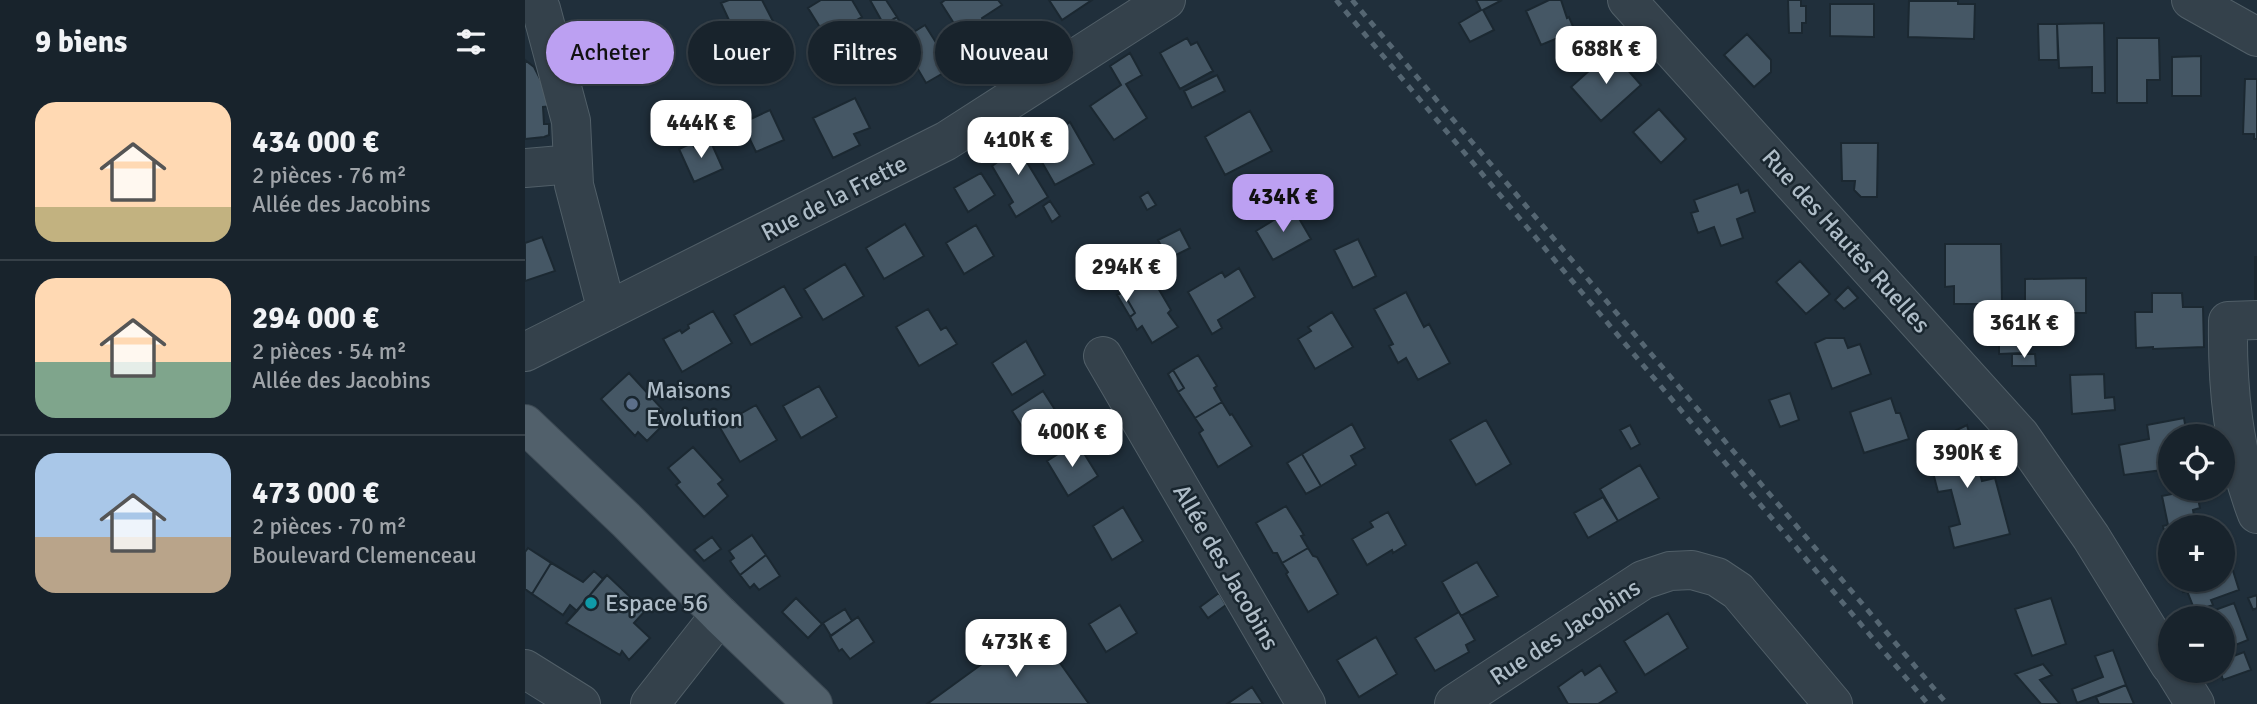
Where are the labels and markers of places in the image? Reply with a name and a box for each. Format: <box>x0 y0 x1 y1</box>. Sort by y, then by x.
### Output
pin: 688K € <box>1549 27 1663 86</box>
pin: 444K € <box>644 100 758 160</box>
pin: 410K € <box>961 118 1075 177</box>
pin: 434K € <box>1226 174 1340 234</box>
pin: 294K € <box>1069 244 1183 304</box>
pin: 361K € <box>1967 300 2081 360</box>
place label: Maisons Evolution <box>646 375 743 433</box>
marker: Maisons Evolution <box>624 396 640 412</box>
pin: 400K € <box>1015 410 1129 469</box>
pin: 390K € <box>1910 430 2024 490</box>
place label: Espace 56 <box>605 588 708 618</box>
marker: Espace 56 <box>583 595 599 611</box>
pin: 473K € <box>959 620 1073 679</box>

